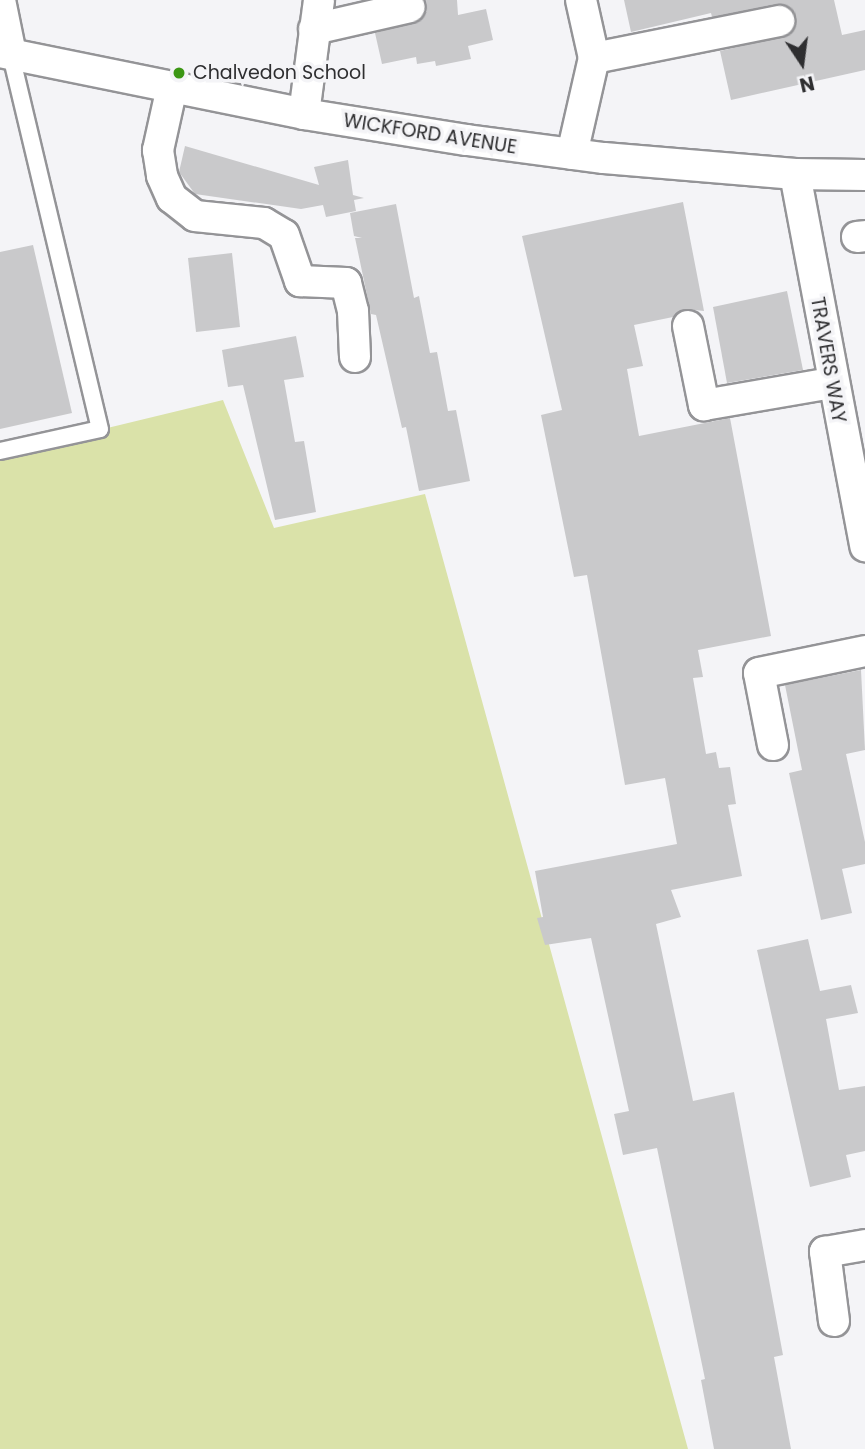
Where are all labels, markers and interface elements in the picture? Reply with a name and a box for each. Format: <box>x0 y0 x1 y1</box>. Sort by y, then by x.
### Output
north arrow <box>767 28 837 98</box>
place label: Chalvedon School <box>193 62 366 84</box>
marker: Chalvedon School <box>171 65 187 81</box>
text: N <box>797 69 817 99</box>
street label: WICKFORD AVENUE <box>342 109 518 159</box>
street label: TRAVERS WAY <box>806 295 850 425</box>

